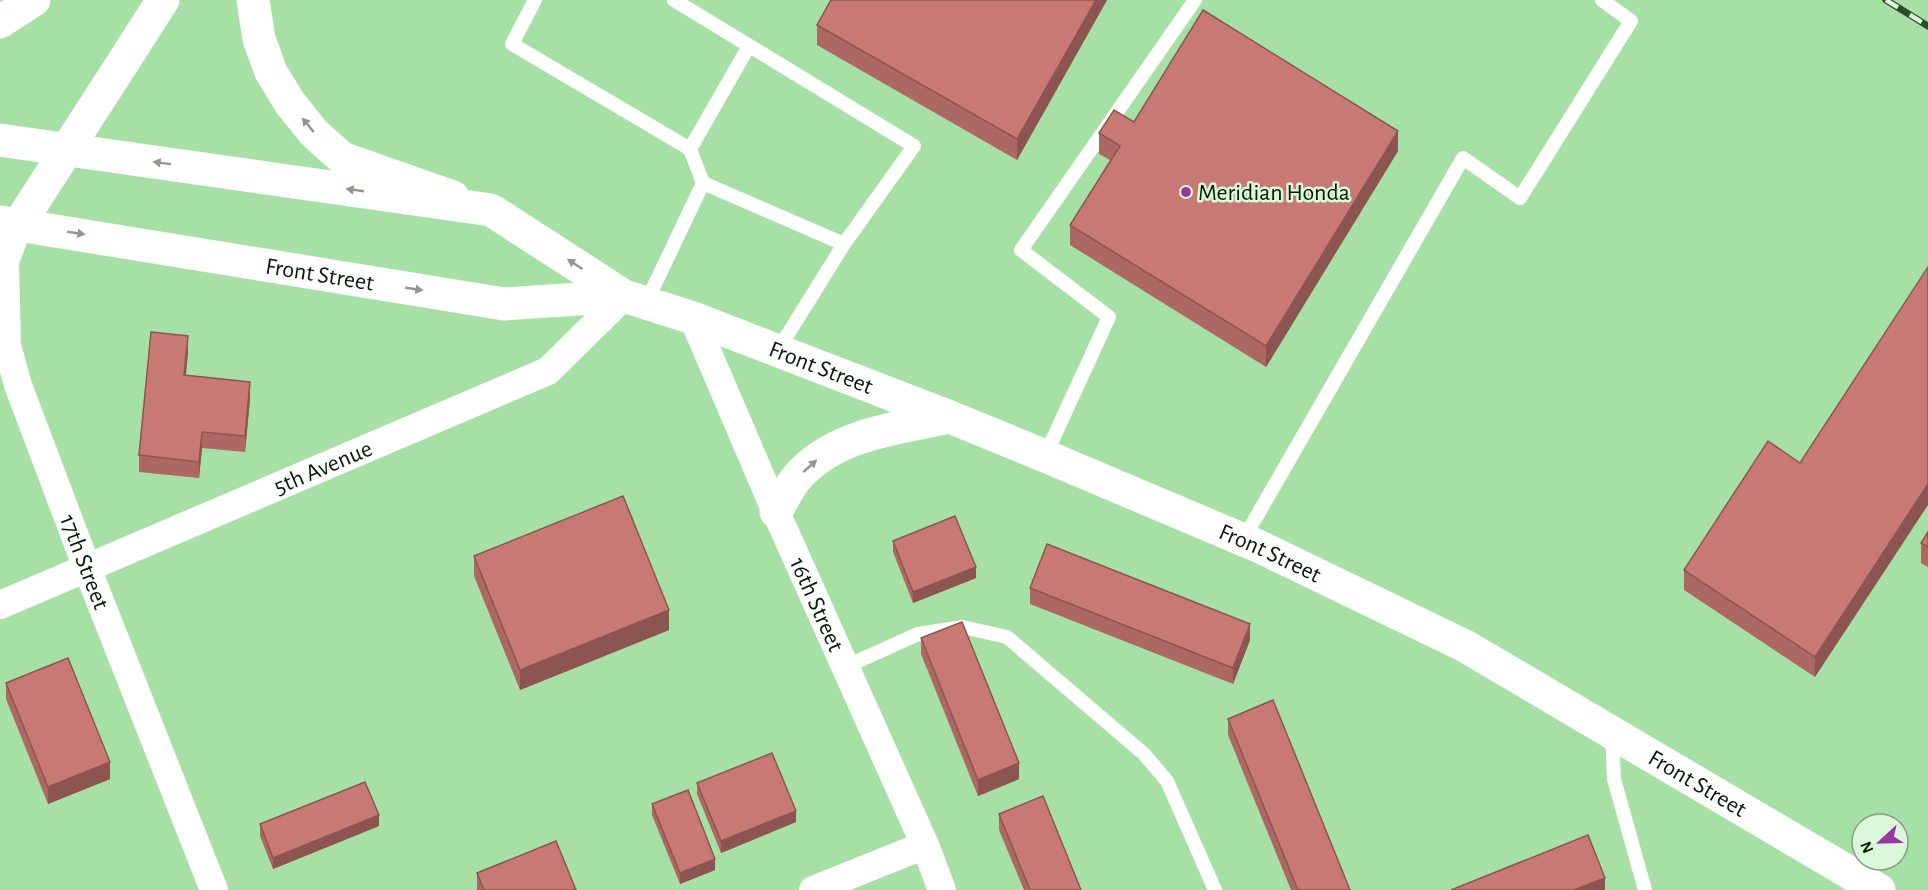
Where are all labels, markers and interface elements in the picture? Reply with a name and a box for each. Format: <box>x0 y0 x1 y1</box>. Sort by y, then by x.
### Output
one-way arrow <box>302 118 315 133</box>
one-way arrow <box>152 159 171 168</box>
place label: Meridian Honda <box>1198 181 1350 205</box>
marker: Meridian Honda <box>1179 185 1193 199</box>
one-way arrow <box>345 186 364 195</box>
one-way arrow <box>67 229 86 238</box>
street label: Front Street <box>264 254 376 296</box>
one-way arrow <box>567 258 583 270</box>
one-way arrow <box>404 285 423 294</box>
street label: Front Street <box>765 337 876 399</box>
street label: 5th Avenue <box>271 437 376 500</box>
one-way arrow <box>802 460 817 473</box>
street label: 17th Street <box>55 512 113 613</box>
street label: Front Street <box>1215 520 1325 588</box>
street label: 16th Street <box>785 554 848 656</box>
street label: Front Street <box>1644 746 1751 822</box>
north arrow <box>1850 812 1910 872</box>
text: N <box>1858 839 1877 855</box>

